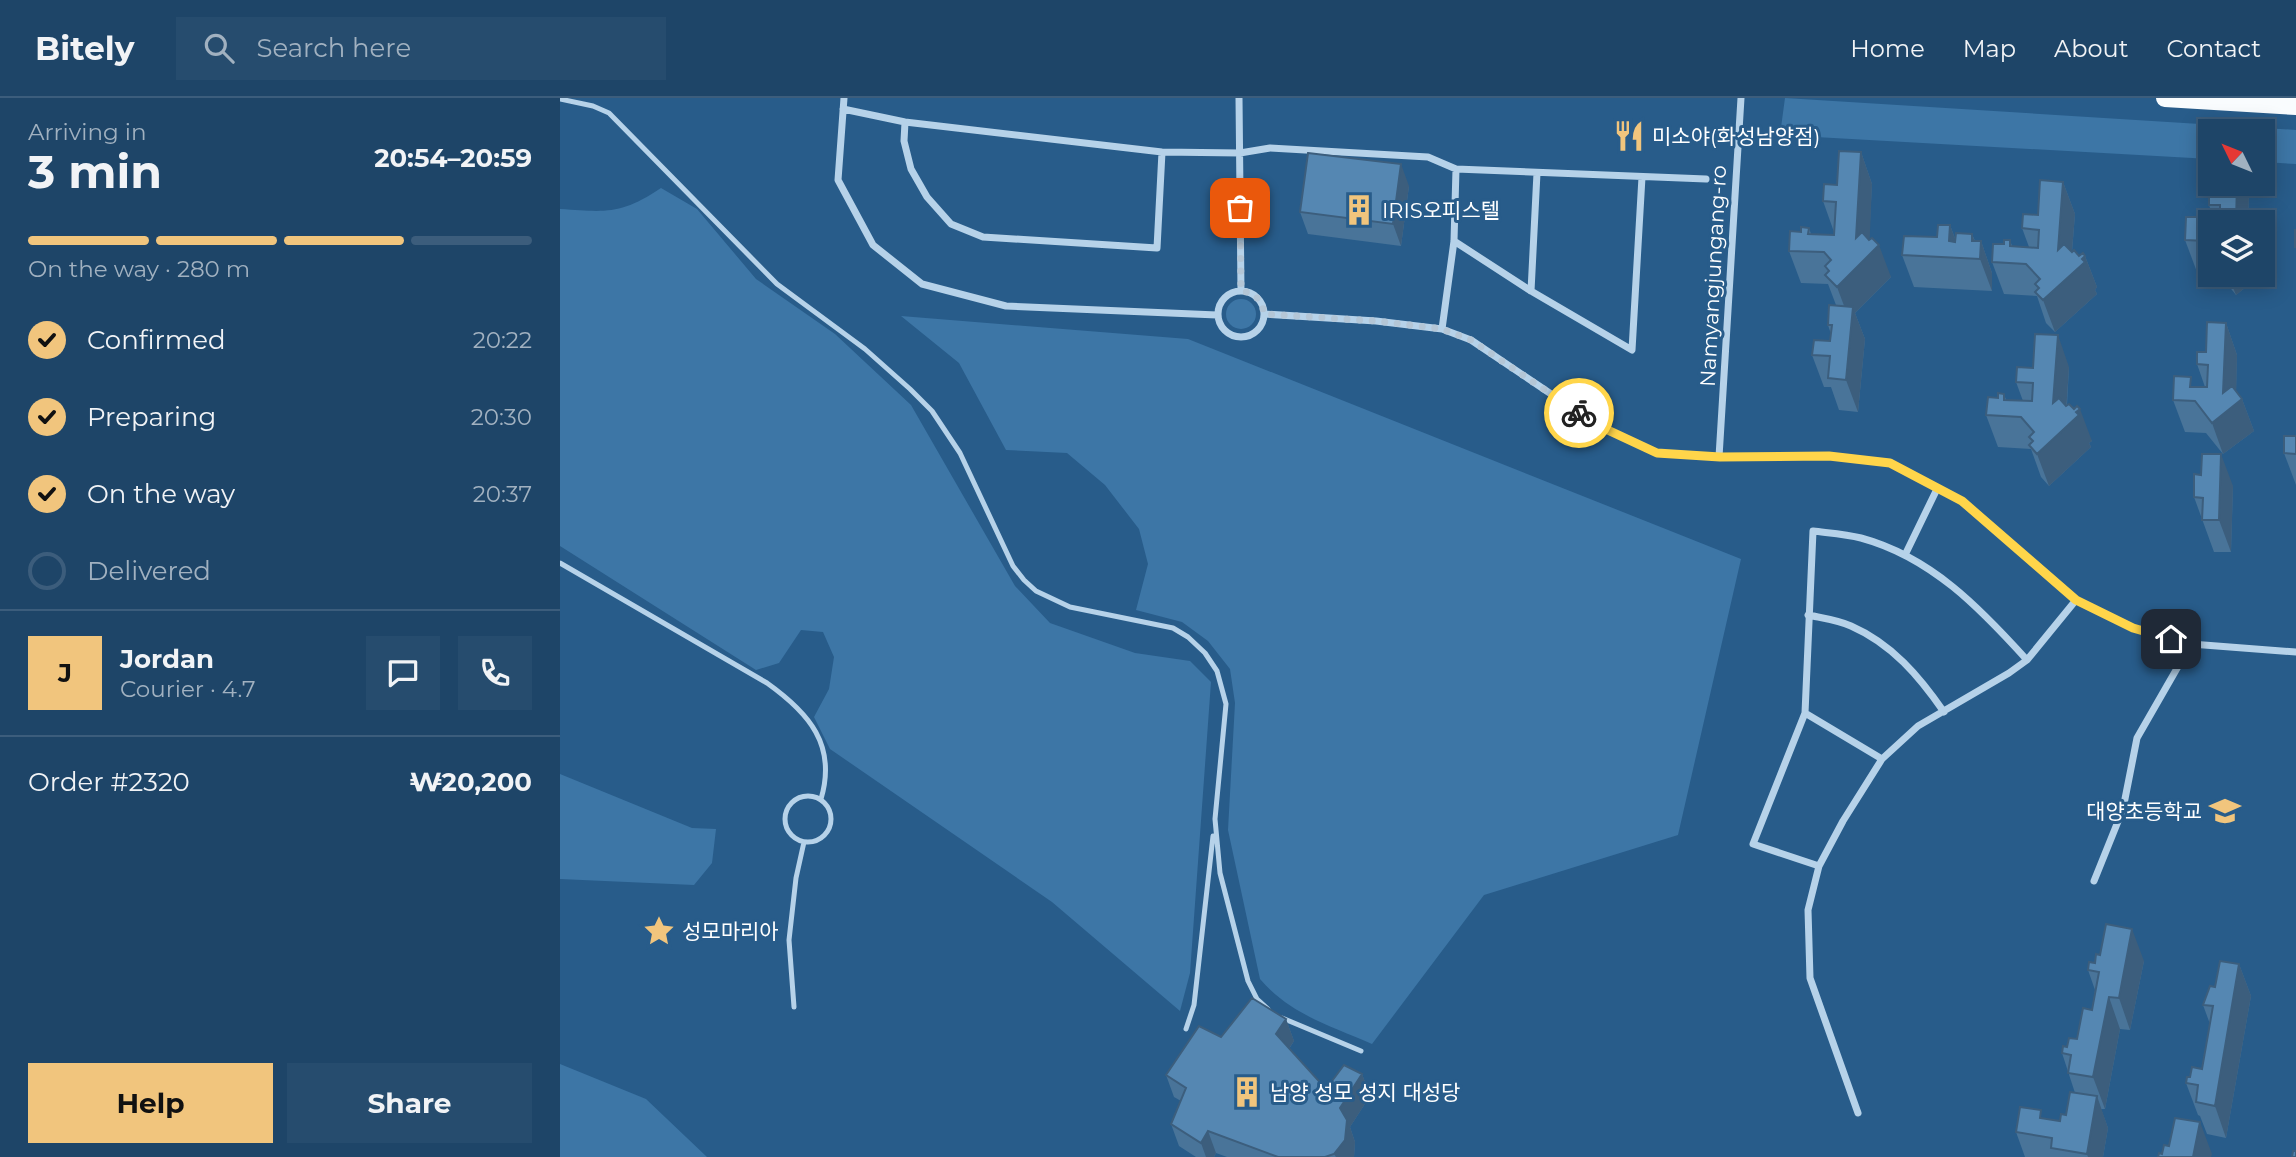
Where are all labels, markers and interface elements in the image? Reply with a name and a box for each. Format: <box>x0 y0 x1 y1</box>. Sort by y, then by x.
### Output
search box <box>176 17 666 80</box>
text: Bitely <box>35 28 134 68</box>
icon: search <box>200 29 238 67</box>
text: Search here <box>256 32 411 64</box>
text: Home <box>1850 34 1925 63</box>
text: Map <box>1963 34 2016 63</box>
text: About <box>2054 34 2128 63</box>
text: Contact <box>2166 34 2261 63</box>
text: Arriving in <box>28 118 147 146</box>
restaurant icon: 미소야(화성남양점) <box>1612 119 1646 153</box>
north arrow <box>2198 119 2275 196</box>
map controls <box>2198 119 2275 287</box>
place label: 미소야(화성남양점) <box>1652 124 1820 149</box>
text: 20:54–20:59 <box>374 142 532 174</box>
text: 3 min <box>28 143 162 200</box>
street label: Namyangjungang-ro <box>1695 164 1731 388</box>
pin <box>1210 178 1270 238</box>
icon: bag <box>1221 189 1259 227</box>
building icon: IRIS오피스텔 <box>1342 193 1376 227</box>
place label: IRIS오피스텔 <box>1382 198 1500 223</box>
button: layers <box>2198 210 2275 287</box>
text: On the way · 280 m <box>28 255 250 283</box>
icon: check <box>28 321 66 359</box>
text: Confirmed <box>87 324 226 356</box>
text: 20:22 <box>473 326 532 354</box>
courier <box>1544 378 1614 448</box>
icon: bike <box>1560 394 1598 432</box>
icon: check <box>28 398 66 436</box>
text: Preparing <box>87 401 216 433</box>
text: 20:30 <box>471 403 532 431</box>
icon: check <box>28 475 66 513</box>
text: On the way <box>87 478 235 510</box>
text: 20:37 <box>473 480 532 508</box>
text: Delivered <box>87 555 211 587</box>
pin <box>2141 609 2201 669</box>
icon: home <box>2152 620 2190 658</box>
button: chat <box>366 636 440 710</box>
button: phone <box>458 636 532 710</box>
text: Jordan <box>120 643 214 675</box>
text: J <box>58 657 72 689</box>
text: Courier · 4.7 <box>120 675 256 703</box>
text: Order #2320 <box>28 766 190 798</box>
text: ₩20,200 <box>409 766 532 798</box>
school or university icon: 대양초등학교 <box>2208 794 2242 828</box>
place label: 대양초등학교 <box>2086 799 2202 824</box>
place icon: 성모마리아 <box>642 914 676 948</box>
place label: 성모마리아 <box>682 919 779 944</box>
button: Help <box>28 1063 273 1143</box>
button: Share <box>287 1063 532 1143</box>
building icon: 남양 성모 성지 대성당 <box>1230 1075 1264 1109</box>
place label: 남양 성모 성지 대성당 <box>1270 1080 1460 1105</box>

